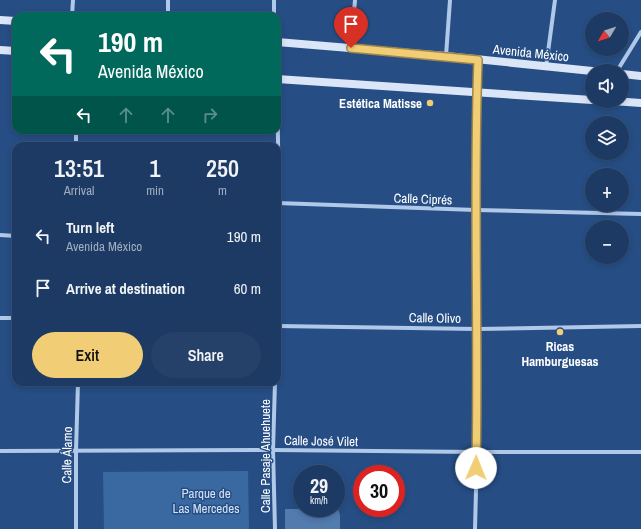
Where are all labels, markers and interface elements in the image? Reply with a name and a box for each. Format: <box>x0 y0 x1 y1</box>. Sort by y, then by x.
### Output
pin <box>334 7.0 368 48</box>
north arrow <box>585 12 629 56</box>
map controls <box>585 12 629 264</box>
icon: arrive <box>340 13 362 35</box>
text: 190 m <box>98 23 163 61</box>
icon: left <box>32 28 84 80</box>
street label: Avenida México <box>491 40 570 65</box>
text: Avenida México <box>98 59 204 84</box>
button: sound <box>585 64 629 108</box>
place label: Estética Matisse <box>339 95 422 112</box>
marker: Estética Matisse <box>425 98 435 108</box>
icon: left <box>73 104 95 126</box>
icon: ahead <box>115 104 137 126</box>
icon: ahead <box>157 104 179 126</box>
icon: right <box>199 104 221 126</box>
button: layers <box>585 116 629 160</box>
text: 13:51 <box>54 152 104 184</box>
text: 1 <box>150 152 161 184</box>
text: 250 <box>206 152 239 184</box>
button: + <box>585 168 629 212</box>
text: Arrival <box>64 182 94 199</box>
text: min <box>146 182 164 199</box>
text: m <box>218 182 227 199</box>
street label: Calle Ciprés <box>393 189 453 209</box>
text: Turn left <box>66 217 114 238</box>
button: − <box>585 220 629 264</box>
icon: left <box>32 225 54 247</box>
text: 190 m <box>227 226 261 247</box>
text: Avenida México <box>66 238 142 255</box>
icon: arrive <box>32 277 54 299</box>
text: Arrive at destination <box>66 278 185 299</box>
text: 60 m <box>234 278 261 299</box>
street label: Calle Olivo <box>409 309 461 327</box>
marker: Ricas Hamburguesas <box>555 327 565 337</box>
button: Exit <box>32 332 143 378</box>
button: Share <box>151 332 261 378</box>
place label: Ricas Hamburguesas <box>521 338 599 370</box>
street label: Calle Pasaje Ahuehuete <box>257 399 274 513</box>
street label: Calle Álamo <box>58 426 76 484</box>
street label: Calle José Vilet <box>284 432 358 450</box>
position arrow <box>455 447 497 489</box>
speed limit sign: 30 <box>353 465 405 517</box>
text: 29 <box>310 472 328 499</box>
park label: Parque de Las Mercedes <box>173 485 239 517</box>
text: km/h <box>310 494 328 507</box>

